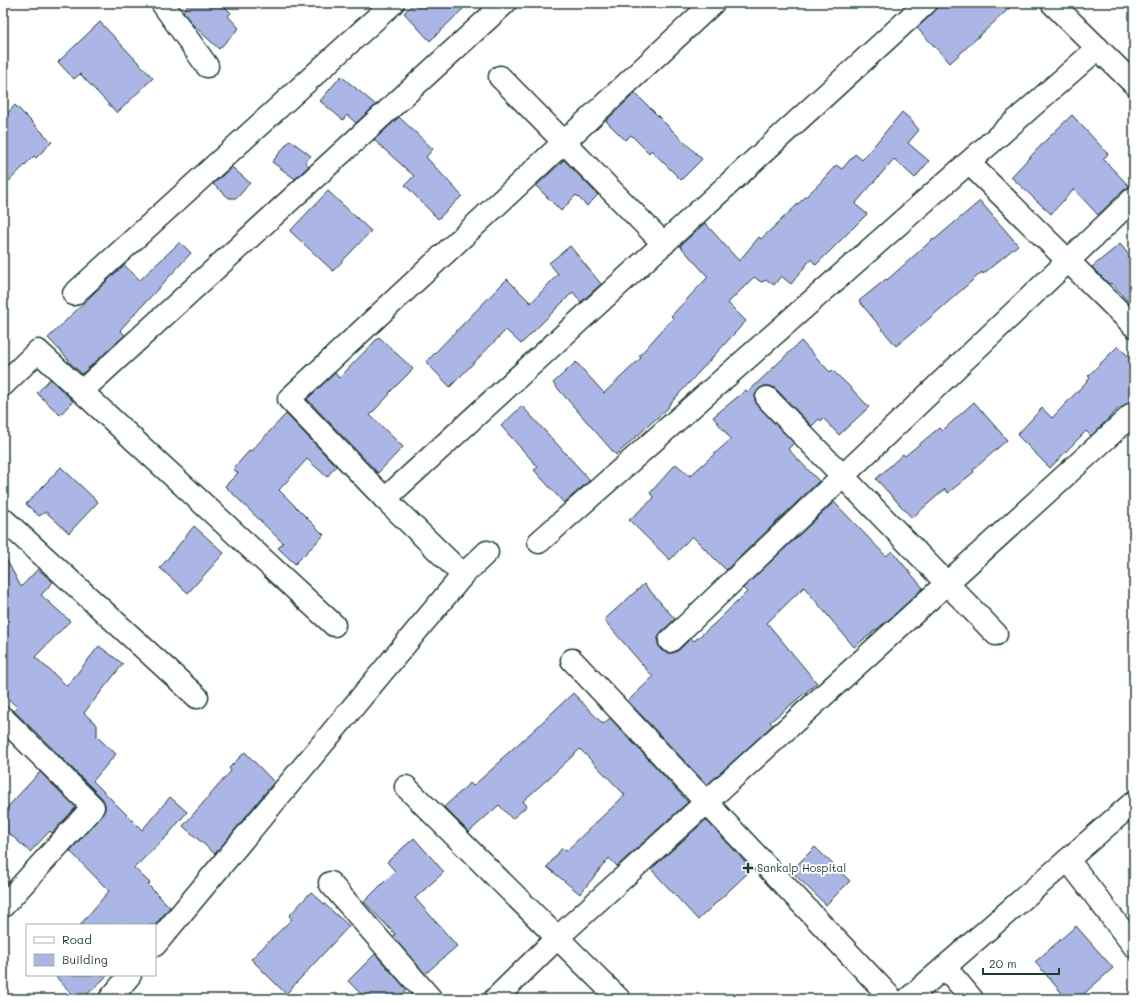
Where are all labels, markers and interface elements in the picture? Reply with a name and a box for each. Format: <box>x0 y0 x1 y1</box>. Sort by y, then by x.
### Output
place label: Sankalp Hospital <box>757 860 846 875</box>
marker: Sankalp Hospital <box>742 862 754 874</box>
legend <box>26 924 156 976</box>
text: Road <box>62 931 92 947</box>
scale bar <box>983 950 1059 976</box>
text: Building <box>62 951 108 967</box>
text: 20 m <box>989 955 1017 971</box>

